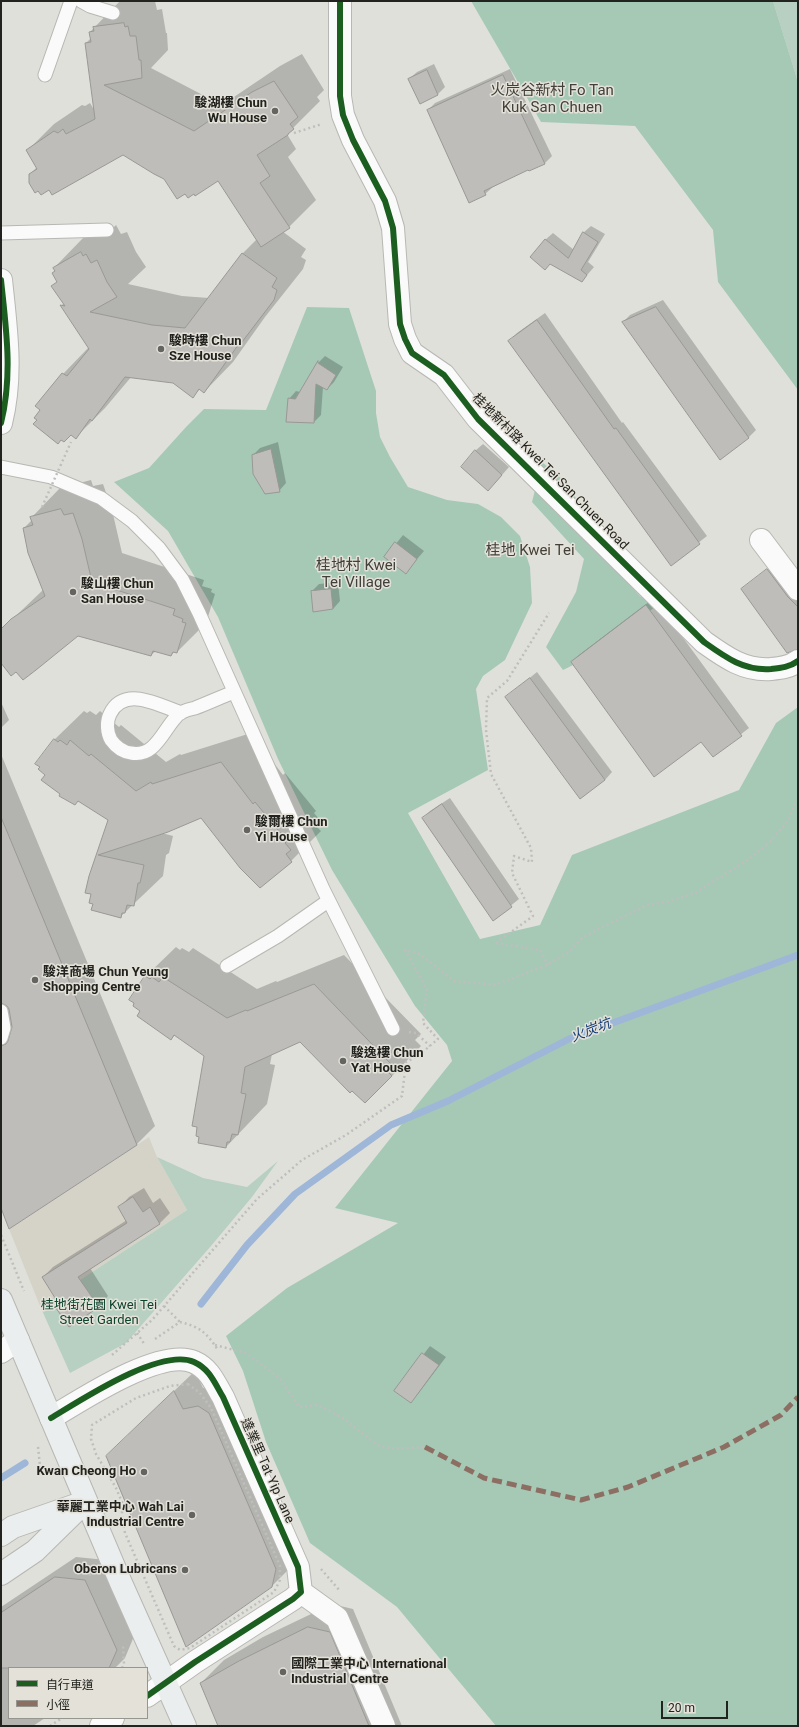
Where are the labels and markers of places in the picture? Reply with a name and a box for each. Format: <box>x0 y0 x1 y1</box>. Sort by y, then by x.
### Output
place label: 駿湖樓 Chun Wu House <box>194 96 267 127</box>
marker: 駿湖樓 Chun Wu House <box>270 106 280 116</box>
place label: 駿時樓 Chun Sze House <box>169 334 242 365</box>
marker: 駿時樓 Chun Sze House <box>156 344 166 354</box>
place label: 駿山樓 Chun San House <box>81 577 154 608</box>
marker: 駿山樓 Chun San House <box>68 587 78 597</box>
place label: 駿爾樓 Chun Yi House <box>255 815 328 846</box>
marker: 駿爾樓 Chun Yi House <box>242 825 252 835</box>
place label: 駿洋商場 Chun Yeung Shopping Centre <box>43 965 168 996</box>
marker: 駿洋商場 Chun Yeung Shopping Centre <box>30 975 40 985</box>
place label: 駿逸樓 Chun Yat House <box>351 1046 424 1077</box>
marker: 駿逸樓 Chun Yat House <box>338 1056 348 1066</box>
place label: Kwan Cheong Ho <box>37 1464 136 1480</box>
marker: Kwan Cheong Ho <box>139 1467 149 1477</box>
place label: 華麗工業中心 Wah Lai Industrial Centre <box>57 1500 184 1531</box>
marker: 華麗工業中心 Wah Lai Industrial Centre <box>187 1510 197 1520</box>
place label: Oberon Lubricans <box>74 1562 177 1578</box>
marker: Oberon Lubricans <box>180 1565 190 1575</box>
place label: 國際工業中心 International Industrial Centre <box>291 1657 447 1688</box>
marker: 國際工業中心 International Industrial Centre <box>278 1667 288 1677</box>

